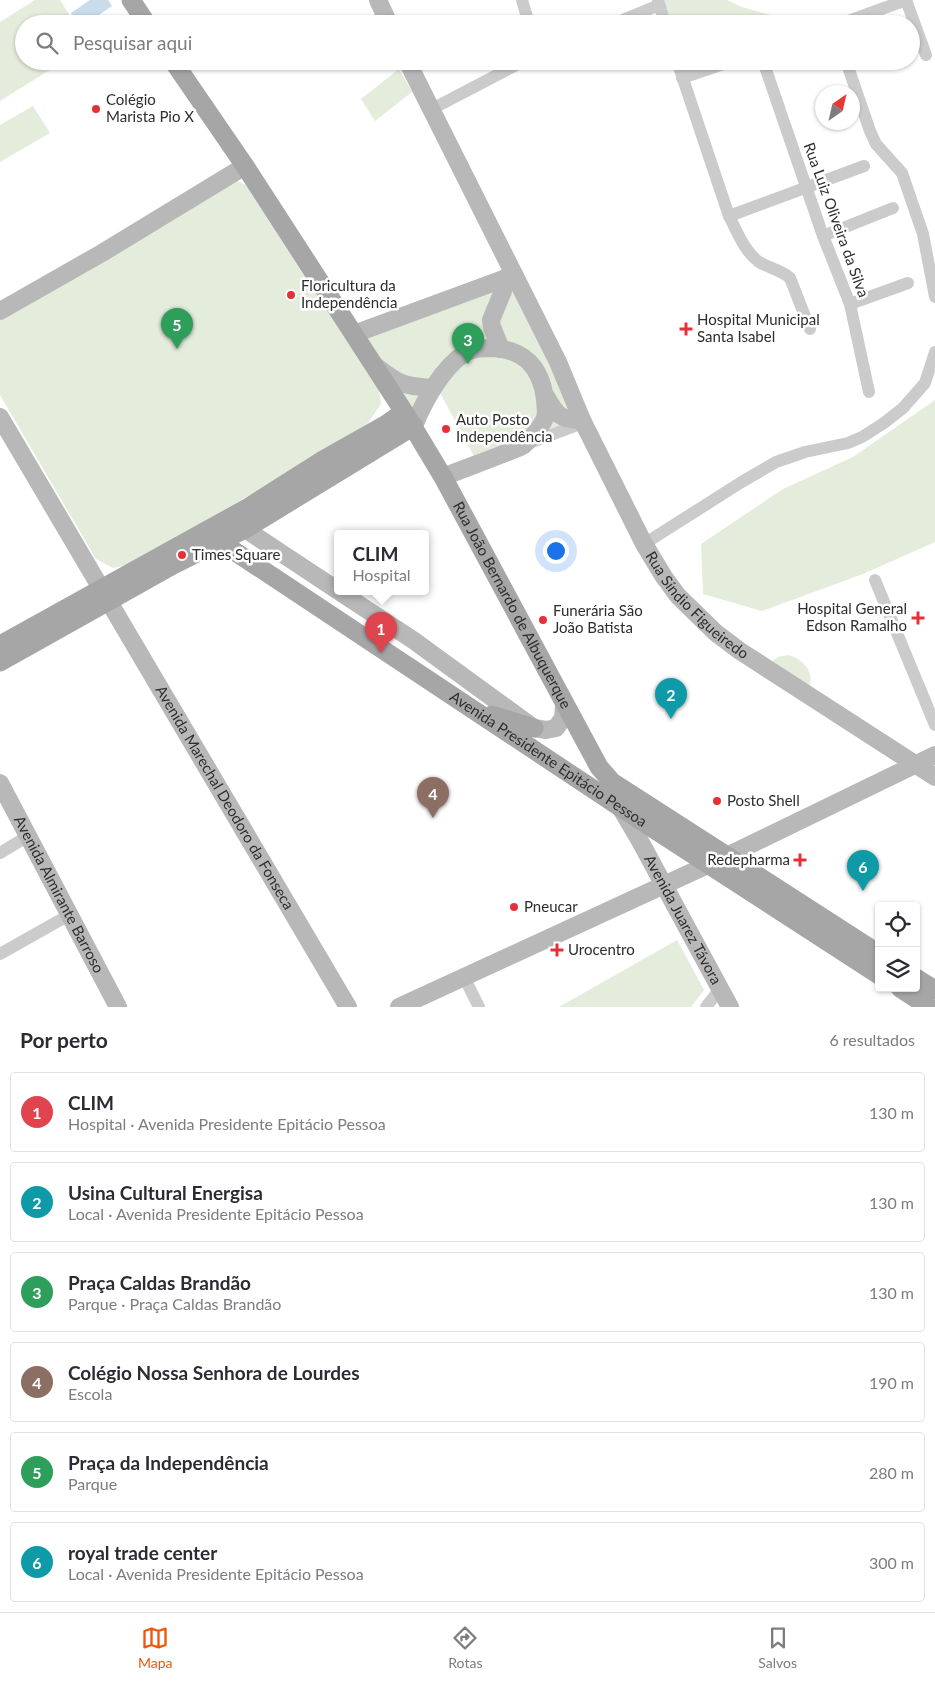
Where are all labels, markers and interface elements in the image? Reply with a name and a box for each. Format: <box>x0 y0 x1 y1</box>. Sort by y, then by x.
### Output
search box <box>15 15 920 70</box>
icon: search <box>33 29 61 57</box>
text: Pesquisar aqui <box>73 31 192 54</box>
north arrow <box>815 85 860 130</box>
place label: Colégio Marista Pio X <box>106 90 194 125</box>
marker: Colégio Marista Pio X <box>90 103 102 115</box>
street label: Rua Luiz Oliveira da Silva <box>801 140 873 299</box>
place label: Floricultura da Independência <box>301 276 397 311</box>
marker: Floricultura da Independência <box>285 289 297 301</box>
pin: 5 <box>161 308 193 349</box>
place label: Hospital Municipal Santa Isabel <box>697 310 820 345</box>
marker: Hospital Municipal Santa Isabel <box>679 322 693 336</box>
pin: 3 <box>452 323 484 364</box>
place label: Auto Posto Independência <box>456 410 552 445</box>
marker: Auto Posto Independência <box>440 423 452 435</box>
street label: Rua João Bernardo de Albuquerque <box>450 498 576 711</box>
popup <box>334 530 429 595</box>
your location <box>543 538 569 564</box>
text: CLIM <box>352 542 398 565</box>
place label: Times Square <box>192 545 280 563</box>
street label: Rua Síndio Figueiredo <box>643 548 752 662</box>
marker: Times Square <box>176 549 188 561</box>
text: Hospital <box>352 565 411 584</box>
place label: Hospital General Edson Ramalho <box>797 599 907 634</box>
place label: Funerária São João Batista <box>553 601 643 636</box>
marker: Hospital General Edson Ramalho <box>911 611 925 625</box>
pin: 1 <box>365 612 397 653</box>
marker: Funerária São João Batista <box>537 614 549 626</box>
pin: 2 <box>655 678 687 719</box>
street label: Avenida Marechal Deodoro da Fonseca <box>152 682 298 912</box>
street label: Avenida Presidente Epitácio Pessoa <box>447 687 651 830</box>
pin: 4 <box>417 777 449 818</box>
place label: Posto Shell <box>727 791 800 809</box>
marker: Posto Shell <box>711 795 723 807</box>
street label: Avenida Almirante Barroso <box>11 812 108 976</box>
place label: Redepharma <box>707 850 790 868</box>
pin: 6 <box>847 850 879 891</box>
street label: Avenida Juarez Távora <box>641 851 726 987</box>
marker: Redepharma <box>794 854 806 866</box>
place label: Pneucar <box>524 897 578 915</box>
marker: Pneucar <box>508 901 520 913</box>
map controls <box>875 902 920 992</box>
button: locate <box>875 902 920 947</box>
place label: Urocentro <box>568 940 635 958</box>
marker: Urocentro <box>550 943 564 957</box>
button: layers <box>875 947 920 992</box>
text: Por perto <box>20 1027 108 1052</box>
text: 6 resultados <box>829 1030 915 1049</box>
text: CLIM <box>68 1091 114 1114</box>
text: 1 <box>32 1103 42 1122</box>
text: 130 m <box>869 1103 914 1122</box>
text: Hospital · Avenida Presidente Epitácio Pessoa <box>68 1114 386 1133</box>
text: Usina Cultural Energisa <box>68 1181 263 1204</box>
text: 2 <box>32 1193 42 1212</box>
text: 130 m <box>869 1193 914 1212</box>
text: Local · Avenida Presidente Epitácio Pessoa <box>68 1204 364 1223</box>
text: Praça Caldas Brandão <box>68 1271 251 1294</box>
text: 3 <box>32 1283 42 1302</box>
text: 130 m <box>869 1283 914 1302</box>
text: Parque · Praça Caldas Brandão <box>68 1294 281 1313</box>
text: Colégio Nossa Senhora de Lourdes <box>68 1361 360 1384</box>
text: 4 <box>32 1373 42 1392</box>
text: 190 m <box>869 1373 914 1392</box>
text: Escola <box>68 1384 112 1403</box>
text: Praça da Independência <box>68 1451 269 1474</box>
text: 5 <box>32 1463 42 1482</box>
text: 280 m <box>869 1463 914 1482</box>
text: Parque <box>68 1474 117 1493</box>
text: royal trade center <box>68 1541 217 1564</box>
text: 6 <box>32 1553 42 1572</box>
text: 300 m <box>869 1553 914 1572</box>
text: Local · Avenida Presidente Epitácio Pessoa <box>68 1564 364 1583</box>
tab: Mapa <box>138 1624 172 1671</box>
tab: Rotas <box>448 1624 482 1671</box>
tab: Salvos <box>758 1624 797 1671</box>

